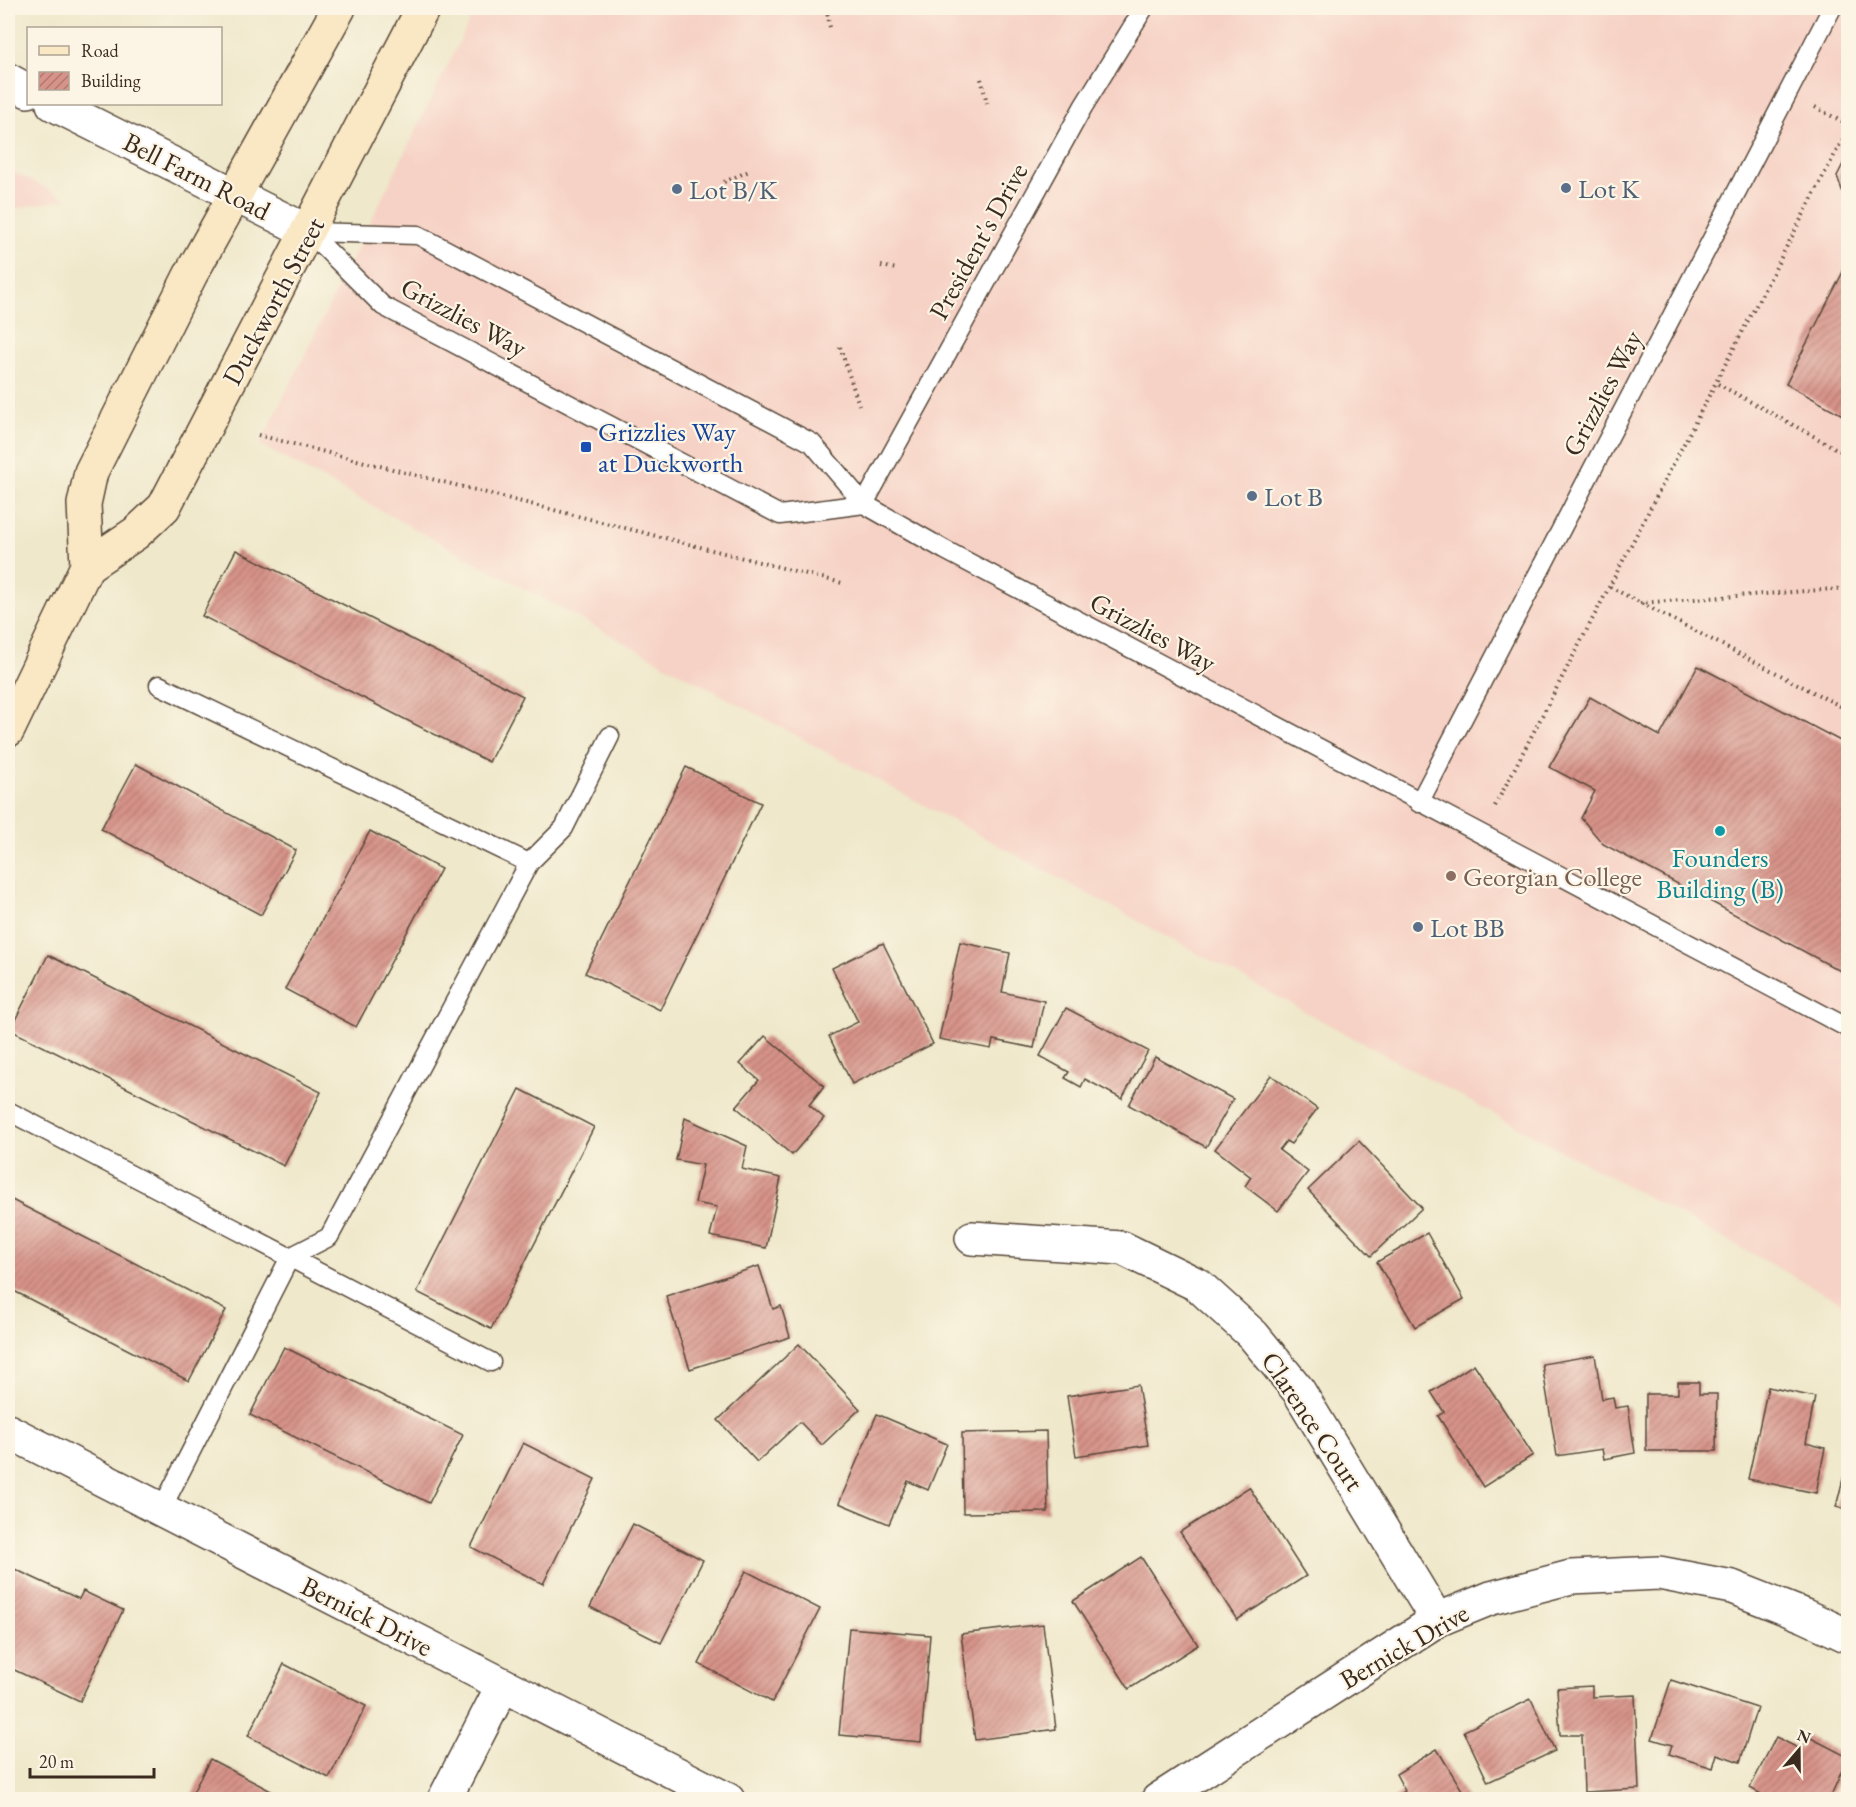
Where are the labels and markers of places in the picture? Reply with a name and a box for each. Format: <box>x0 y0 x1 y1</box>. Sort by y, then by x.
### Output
place label: Lot K <box>1578 171 1640 206</box>
place label: Lot B/K <box>689 172 778 207</box>
marker: Lot K <box>1559 181 1573 195</box>
marker: Lot B/K <box>670 182 684 196</box>
place label: Grizzlies Way at Duckworth <box>598 414 744 480</box>
marker: Grizzlies Way at Duckworth <box>579 440 593 454</box>
place label: Lot B <box>1264 479 1323 514</box>
marker: Lot B <box>1245 489 1259 503</box>
marker: Founders Building (B) <box>1713 824 1727 838</box>
place label: Founders Building (B) <box>1656 840 1784 906</box>
place label: Georgian College <box>1463 859 1642 894</box>
marker: Georgian College <box>1444 869 1458 883</box>
place label: Lot BB <box>1430 910 1505 945</box>
marker: Lot BB <box>1411 920 1425 934</box>

